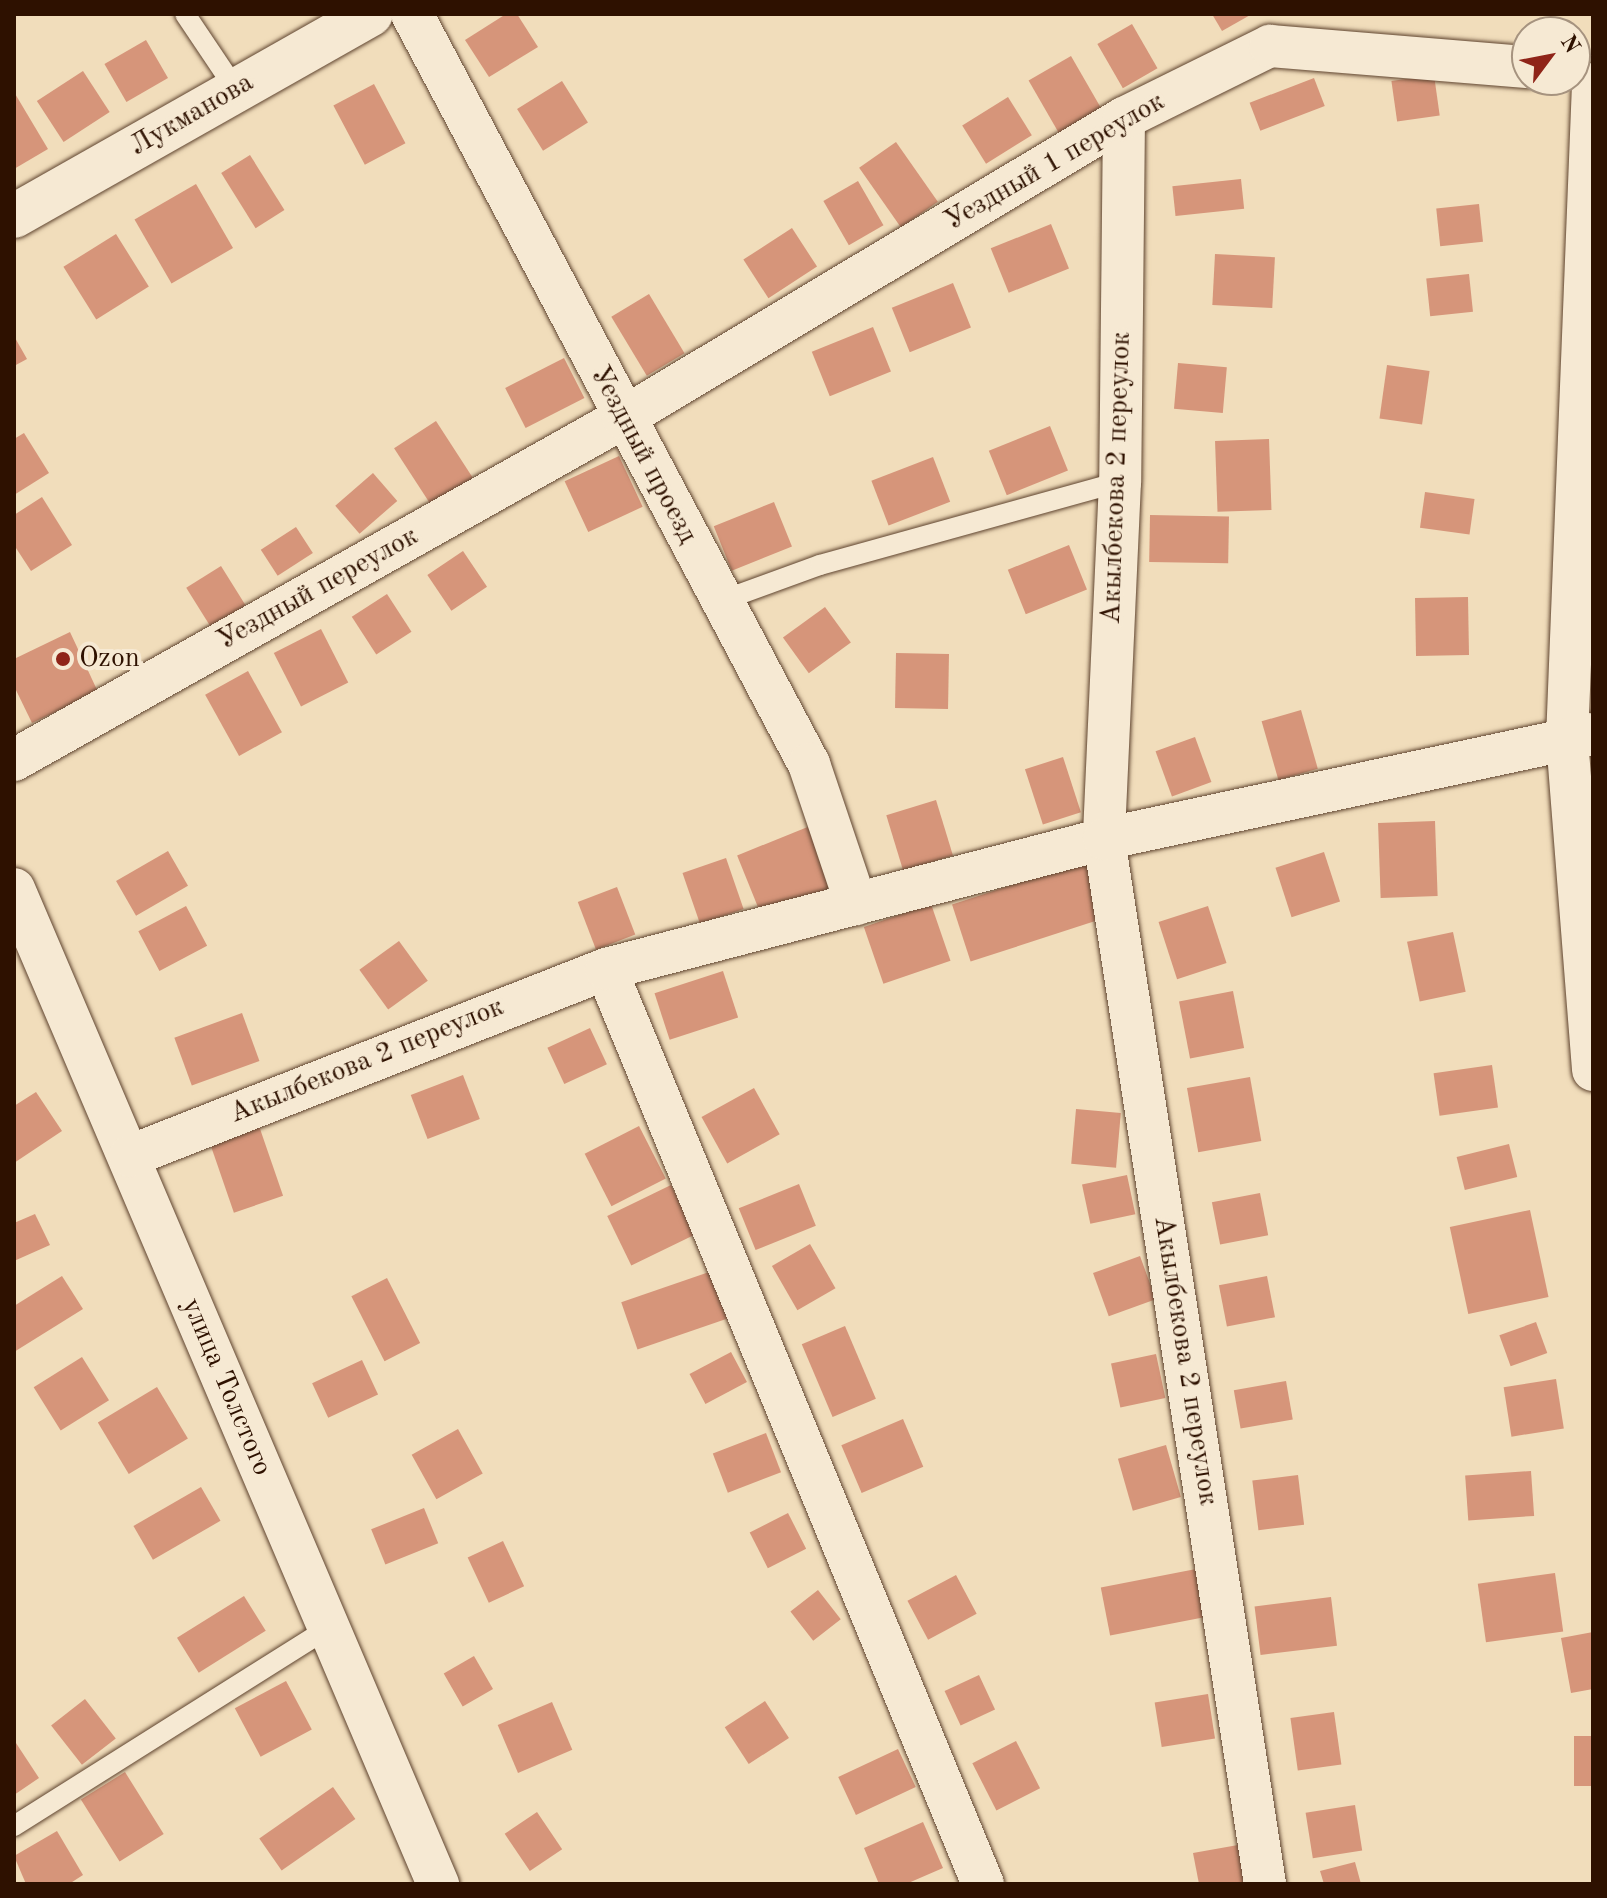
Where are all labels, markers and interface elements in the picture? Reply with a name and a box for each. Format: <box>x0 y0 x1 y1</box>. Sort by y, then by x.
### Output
north arrow <box>1511 16 1591 96</box>
text: N <box>1556 31 1583 57</box>
street label: Лукманова <box>124 66 260 164</box>
street label: Уездный 1 переулок <box>939 85 1171 239</box>
street label: Акылбекова 2 переулок <box>1095 331 1139 625</box>
street label: Уездный проезд <box>582 361 704 549</box>
street label: Уездный переулок <box>212 520 424 658</box>
place label: Ozon <box>79 642 140 676</box>
marker: Ozon <box>54 650 72 668</box>
street label: Акылбекова 2 переулок <box>225 991 509 1131</box>
street label: Акылбекова 2 переулок <box>1145 1214 1225 1508</box>
street label: улица Толстого <box>174 1293 278 1481</box>

